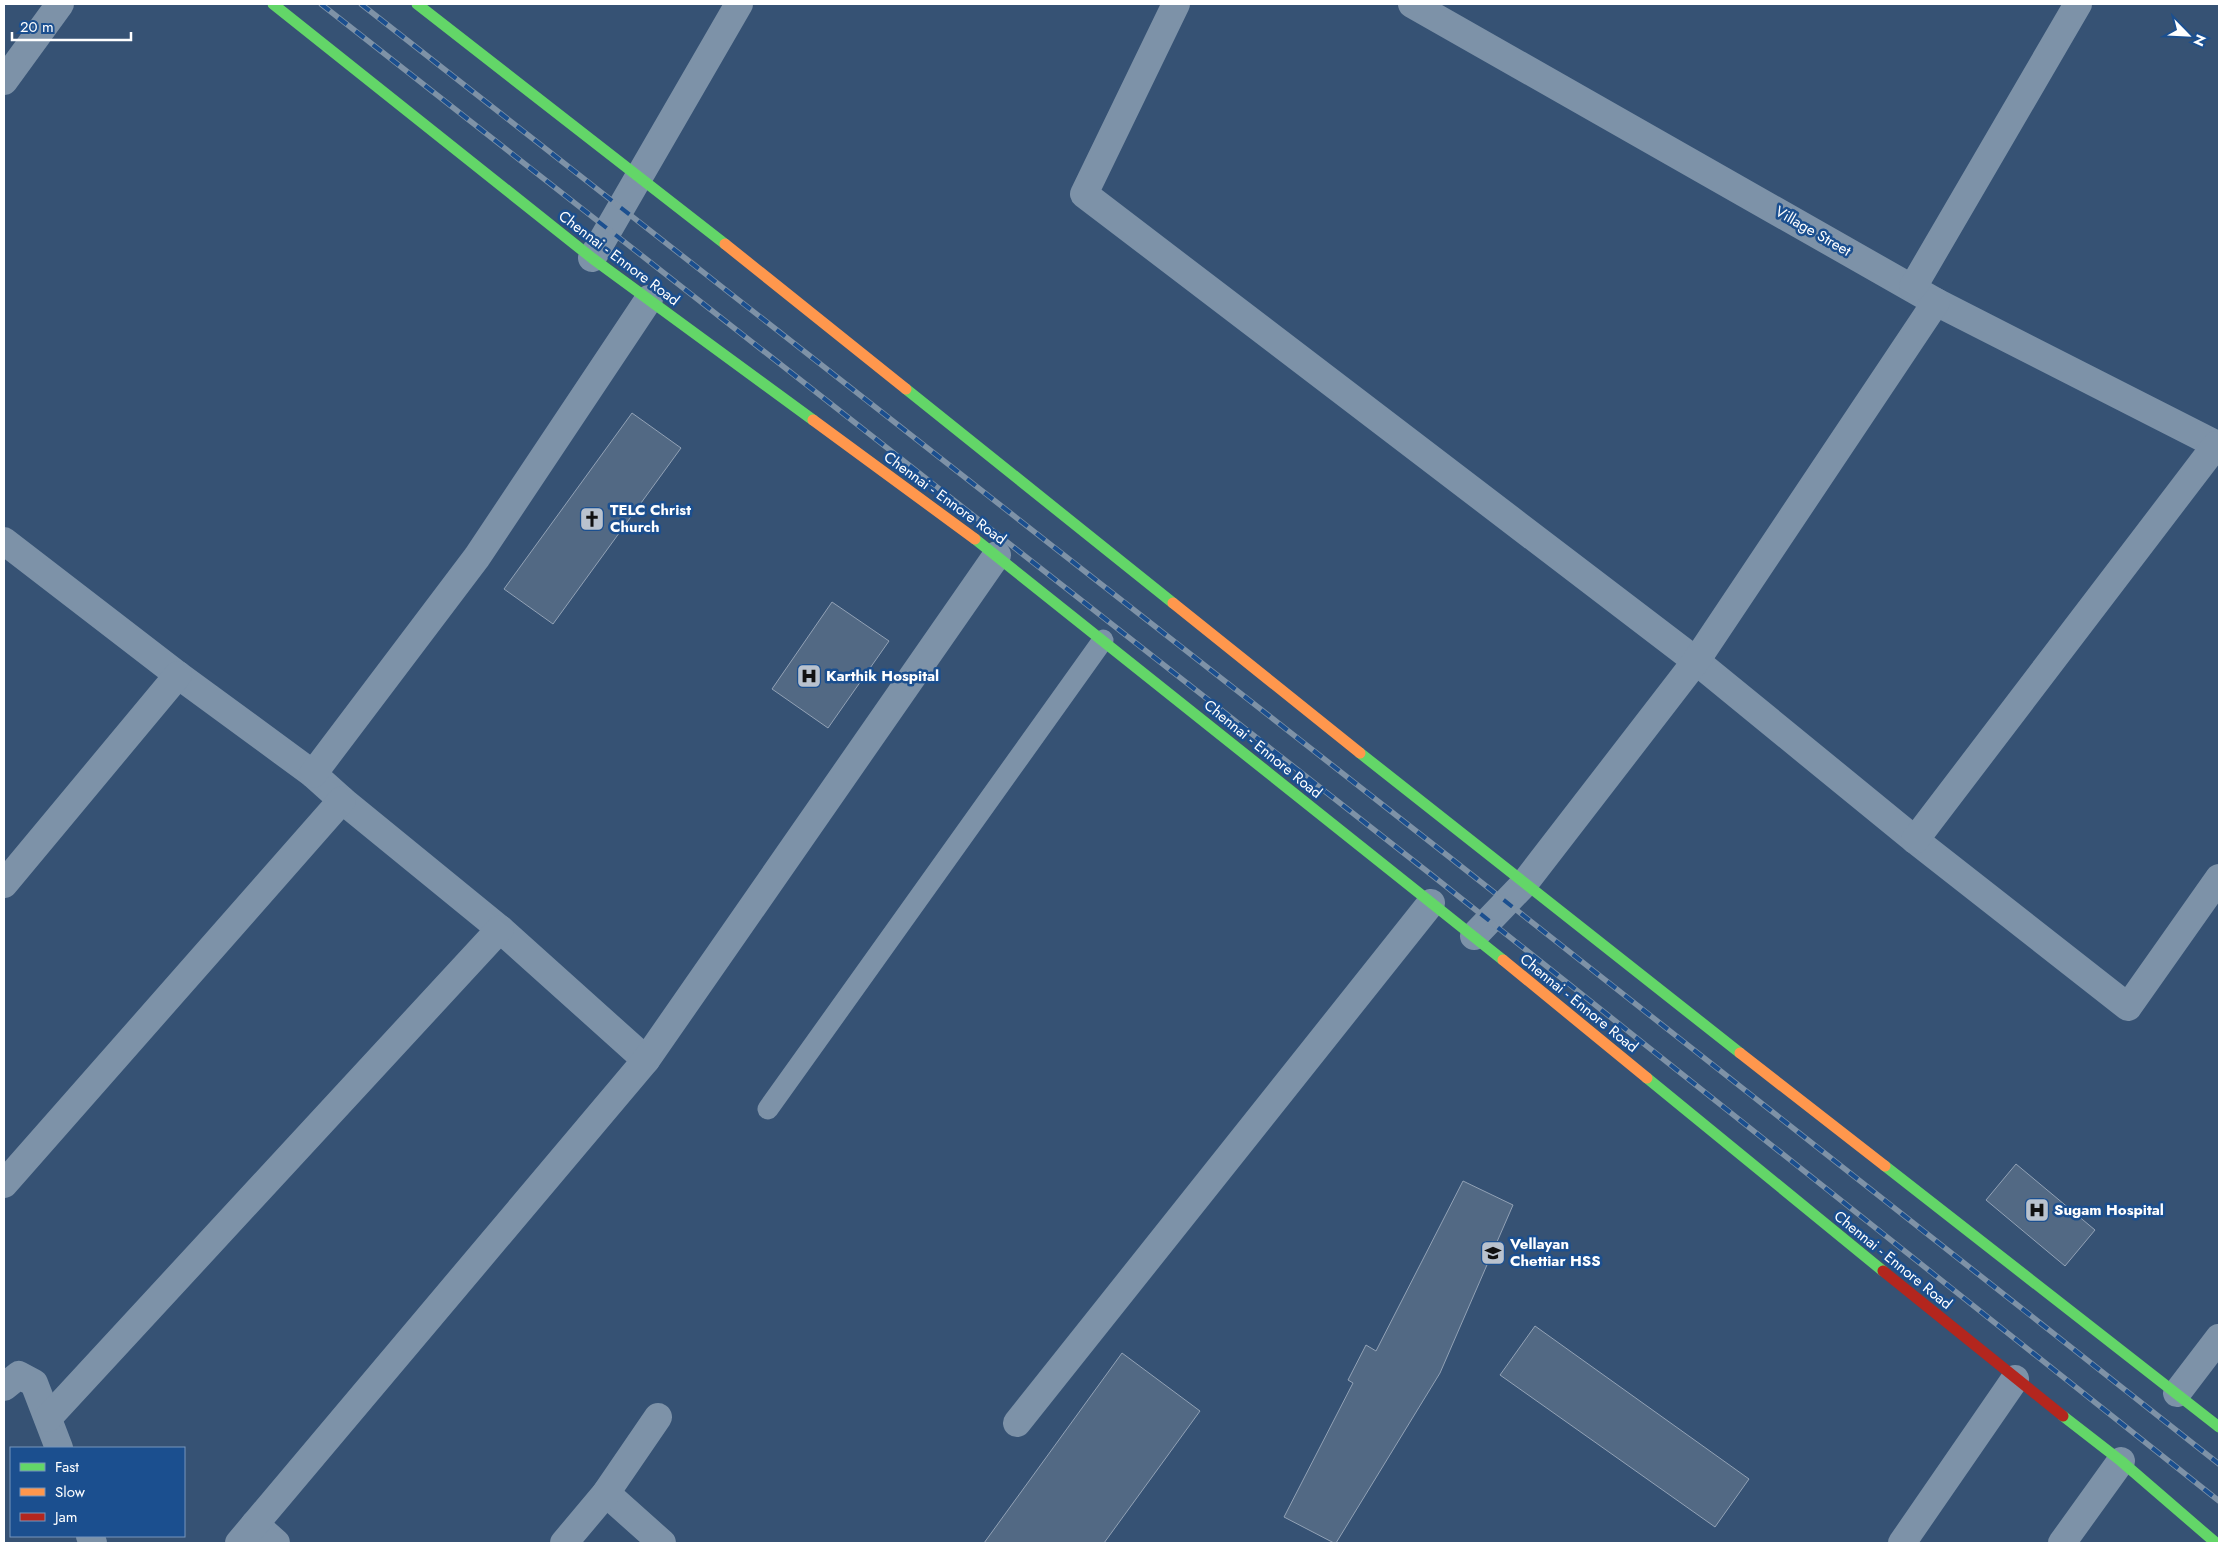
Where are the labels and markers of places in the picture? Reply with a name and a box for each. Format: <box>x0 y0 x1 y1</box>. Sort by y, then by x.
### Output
place label: TELC Christ Church <box>610 499 691 538</box>
church icon: TELC Christ Church <box>579 506 605 532</box>
hospital icon: Karthik Hospital <box>796 663 822 689</box>
place label: Karthik Hospital <box>826 665 939 687</box>
hospital icon: Sugam Hospital <box>2024 1197 2050 1223</box>
place label: Sugam Hospital <box>2054 1199 2164 1221</box>
place label: Vellayan Chettiar HSS <box>1509 1233 1601 1272</box>
school or university icon: Vellayan Chettiar HSS <box>1480 1240 1506 1266</box>

